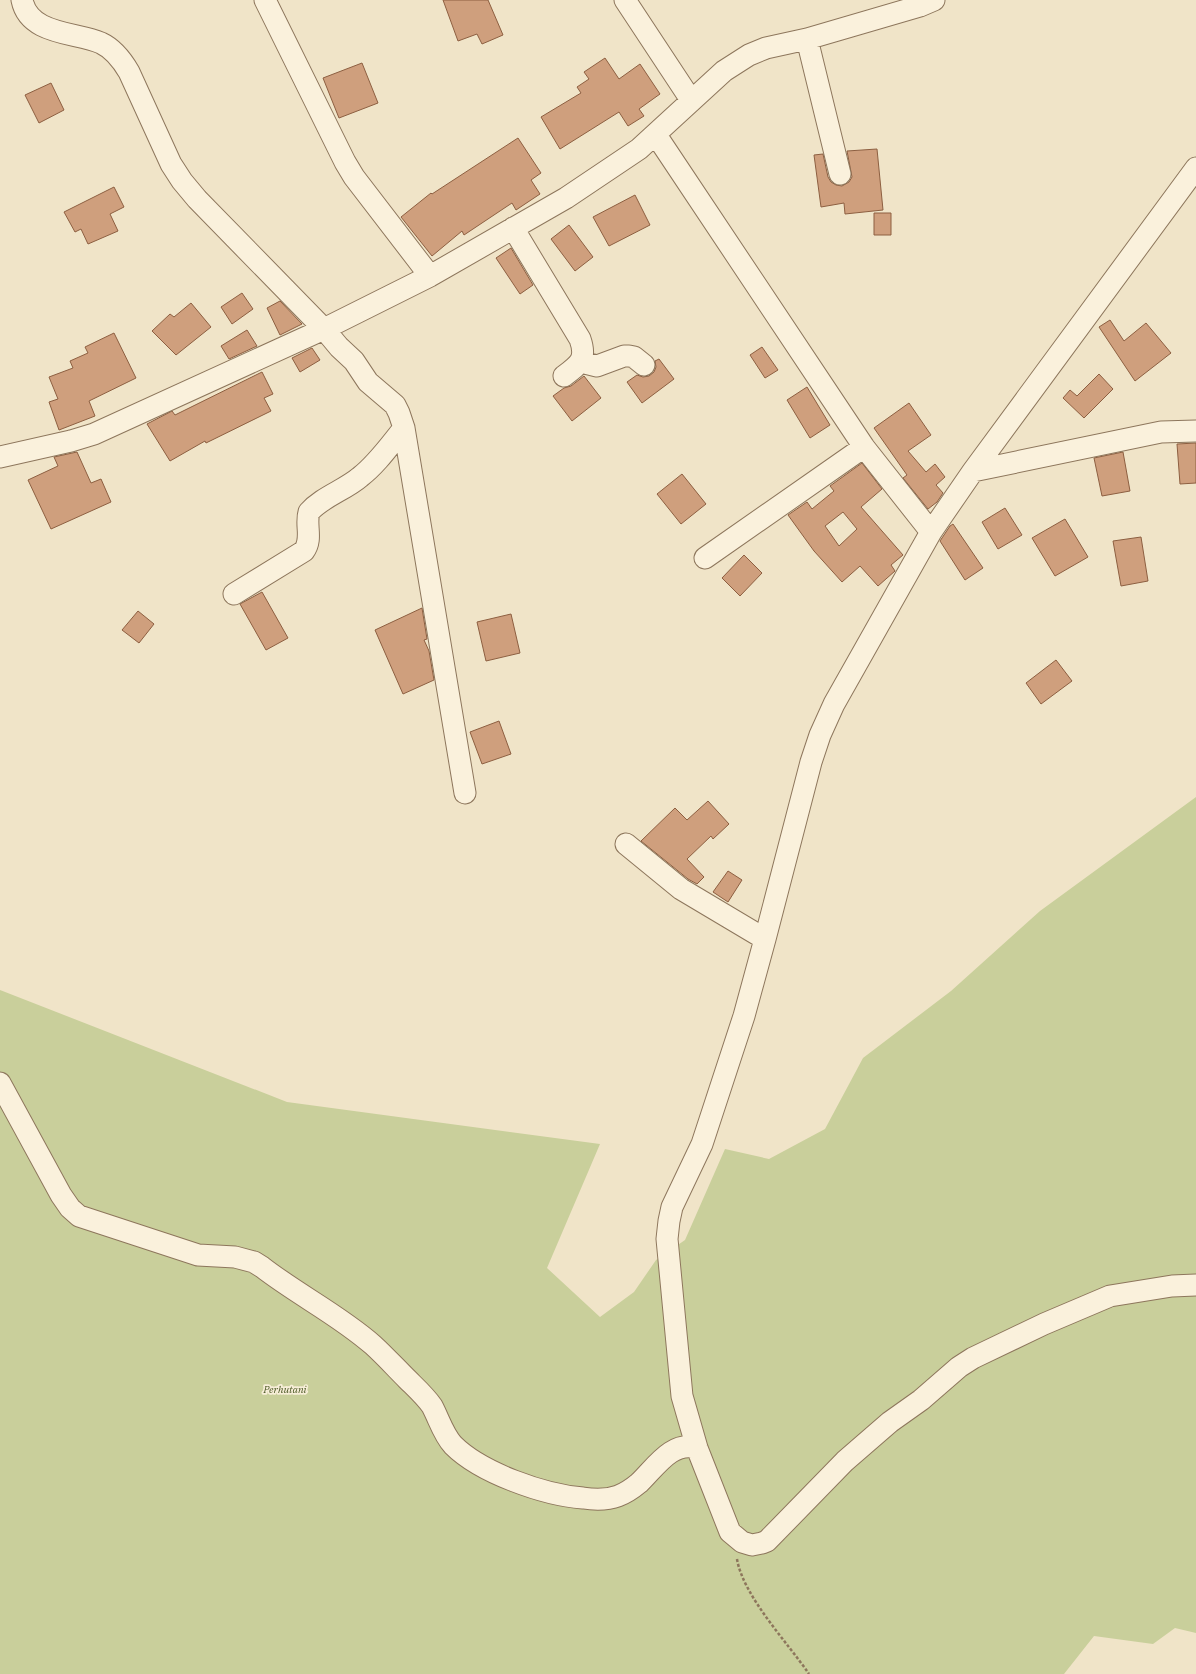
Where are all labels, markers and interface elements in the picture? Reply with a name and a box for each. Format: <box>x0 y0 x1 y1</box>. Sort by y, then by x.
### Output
park label: Perhutani <box>262 1383 307 1396</box>

